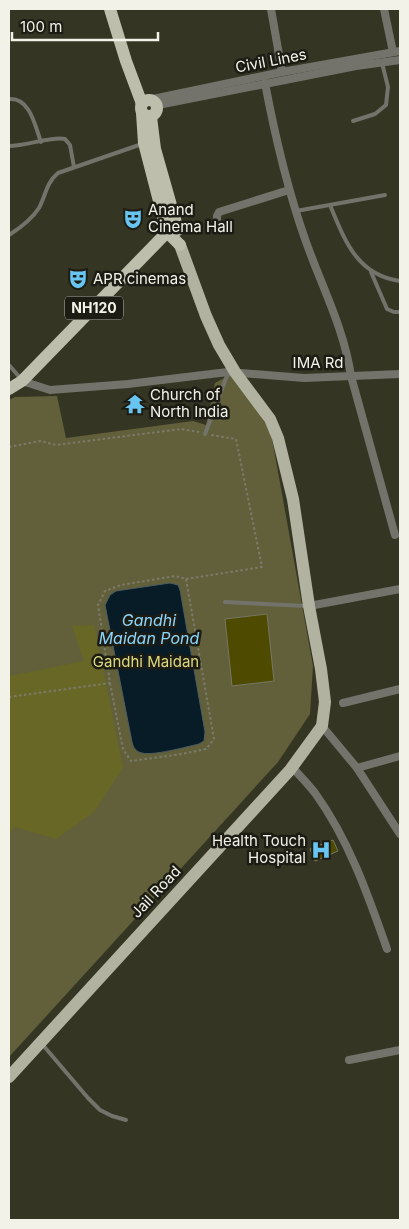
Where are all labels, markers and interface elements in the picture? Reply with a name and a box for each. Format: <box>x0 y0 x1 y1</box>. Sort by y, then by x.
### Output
scale bar <box>12 10 159 42</box>
text: 100 m <box>20 17 62 36</box>
street label: Civil Lines <box>234 44 308 77</box>
place label: Anand Cinema Hall <box>148 200 233 236</box>
theatre icon: Anand Cinema Hall <box>122 208 144 230</box>
theatre icon: APR cinemas <box>67 268 89 290</box>
place label: APR cinemas <box>93 269 186 288</box>
road number: NH120 <box>65 296 123 320</box>
street label: IMA Rd <box>293 353 343 372</box>
place label: Church of North India <box>150 385 228 421</box>
temple icon: Church of North India <box>124 393 146 415</box>
water label: Gandhi Maidan Pond <box>99 610 200 648</box>
park label: Gandhi Maidan <box>93 652 199 671</box>
place label: Health Touch Hospital <box>212 831 306 867</box>
hospital icon: Health Touch Hospital <box>310 839 332 861</box>
street label: Jail Road <box>127 862 185 922</box>

